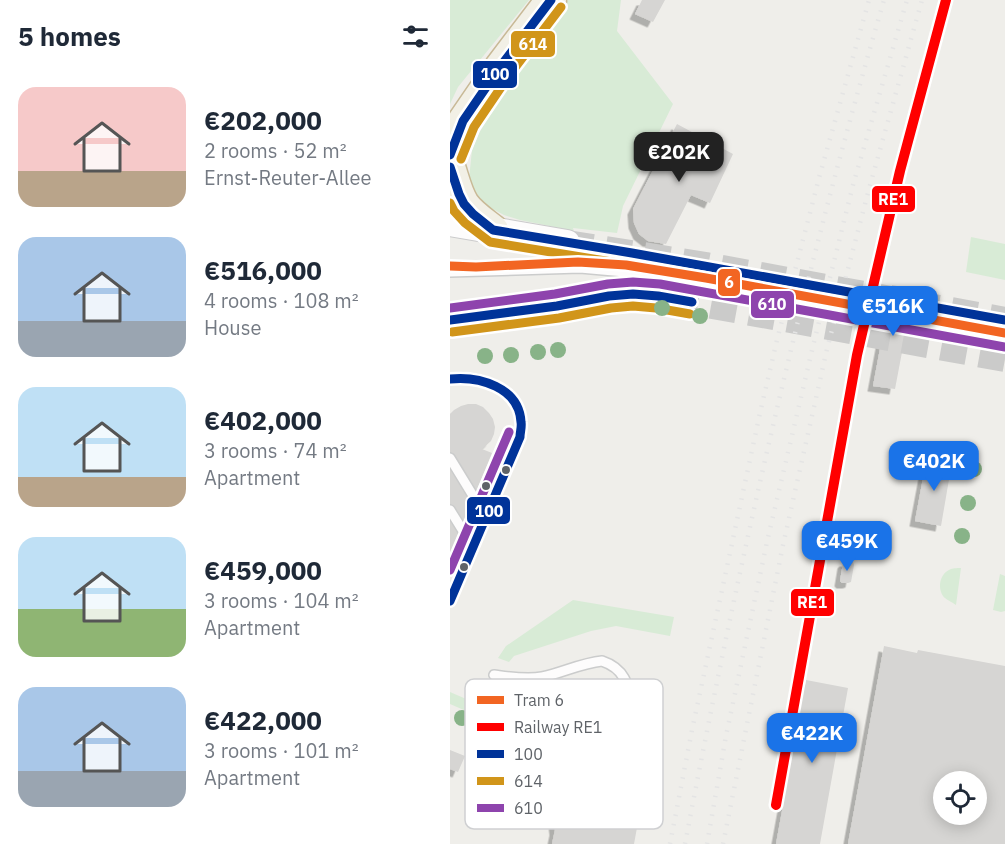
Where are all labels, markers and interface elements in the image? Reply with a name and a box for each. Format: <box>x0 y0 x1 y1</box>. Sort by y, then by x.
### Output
text: 5 homes <box>18 19 121 53</box>
icon: filters <box>399 20 432 53</box>
line badge: 614 <box>510 30 556 58</box>
text: 614 <box>519 34 548 54</box>
line badge: 100 <box>472 60 518 89</box>
text: 100 <box>481 64 510 84</box>
text: €202,000 <box>204 103 322 137</box>
icon: home <box>66 111 138 183</box>
pin: €202K <box>637 132 721 183</box>
text: 2 rooms · 52 m² <box>204 137 347 164</box>
text: €202K <box>648 138 710 165</box>
text: Ernst-Reuter-Allee <box>204 164 371 191</box>
line badge: RE1 <box>871 185 916 213</box>
text: RE1 <box>878 189 908 209</box>
text: €516,000 <box>204 253 322 287</box>
icon: home <box>66 261 138 333</box>
line badge: 6 <box>717 268 741 297</box>
text: 6 <box>724 272 734 292</box>
pin: €516K <box>851 286 935 337</box>
text: 4 rooms · 108 m² <box>204 287 359 314</box>
line badge: 610 <box>750 290 795 319</box>
text: €516K <box>862 292 924 319</box>
text: 610 <box>758 294 787 314</box>
text: House <box>204 314 261 341</box>
text: €402,000 <box>204 403 322 437</box>
icon: home <box>66 411 138 483</box>
text: 3 rooms · 74 m² <box>204 437 347 464</box>
pin: €402K <box>892 441 976 492</box>
text: €402K <box>903 447 965 474</box>
text: Apartment <box>204 464 300 491</box>
unlabelled marker <box>500 464 512 476</box>
unlabelled marker <box>480 480 492 492</box>
line badge: 100 <box>466 496 511 525</box>
text: 100 <box>475 501 504 521</box>
pin: €459K <box>805 521 889 572</box>
text: €459K <box>816 527 878 554</box>
text: €459,000 <box>204 553 322 587</box>
icon: home <box>66 561 138 633</box>
unlabelled marker <box>458 561 470 573</box>
text: 3 rooms · 104 m² <box>204 587 359 614</box>
line badge: RE1 <box>790 588 835 617</box>
text: RE1 <box>797 592 827 612</box>
text: Apartment <box>204 614 300 641</box>
legend <box>465 679 663 829</box>
text: Tram 6 <box>514 690 564 710</box>
text: €422,000 <box>204 703 322 737</box>
icon: home <box>66 711 138 783</box>
pin: €422K <box>770 713 854 764</box>
text: Railway RE1 <box>514 717 602 737</box>
text: €422K <box>781 719 843 746</box>
text: 3 rooms · 101 m² <box>204 737 359 764</box>
text: 100 <box>514 744 543 764</box>
text: Apartment <box>204 764 300 791</box>
text: 614 <box>514 771 543 791</box>
map controls <box>933 771 987 825</box>
button: locate <box>933 771 987 825</box>
text: 610 <box>514 798 543 818</box>

